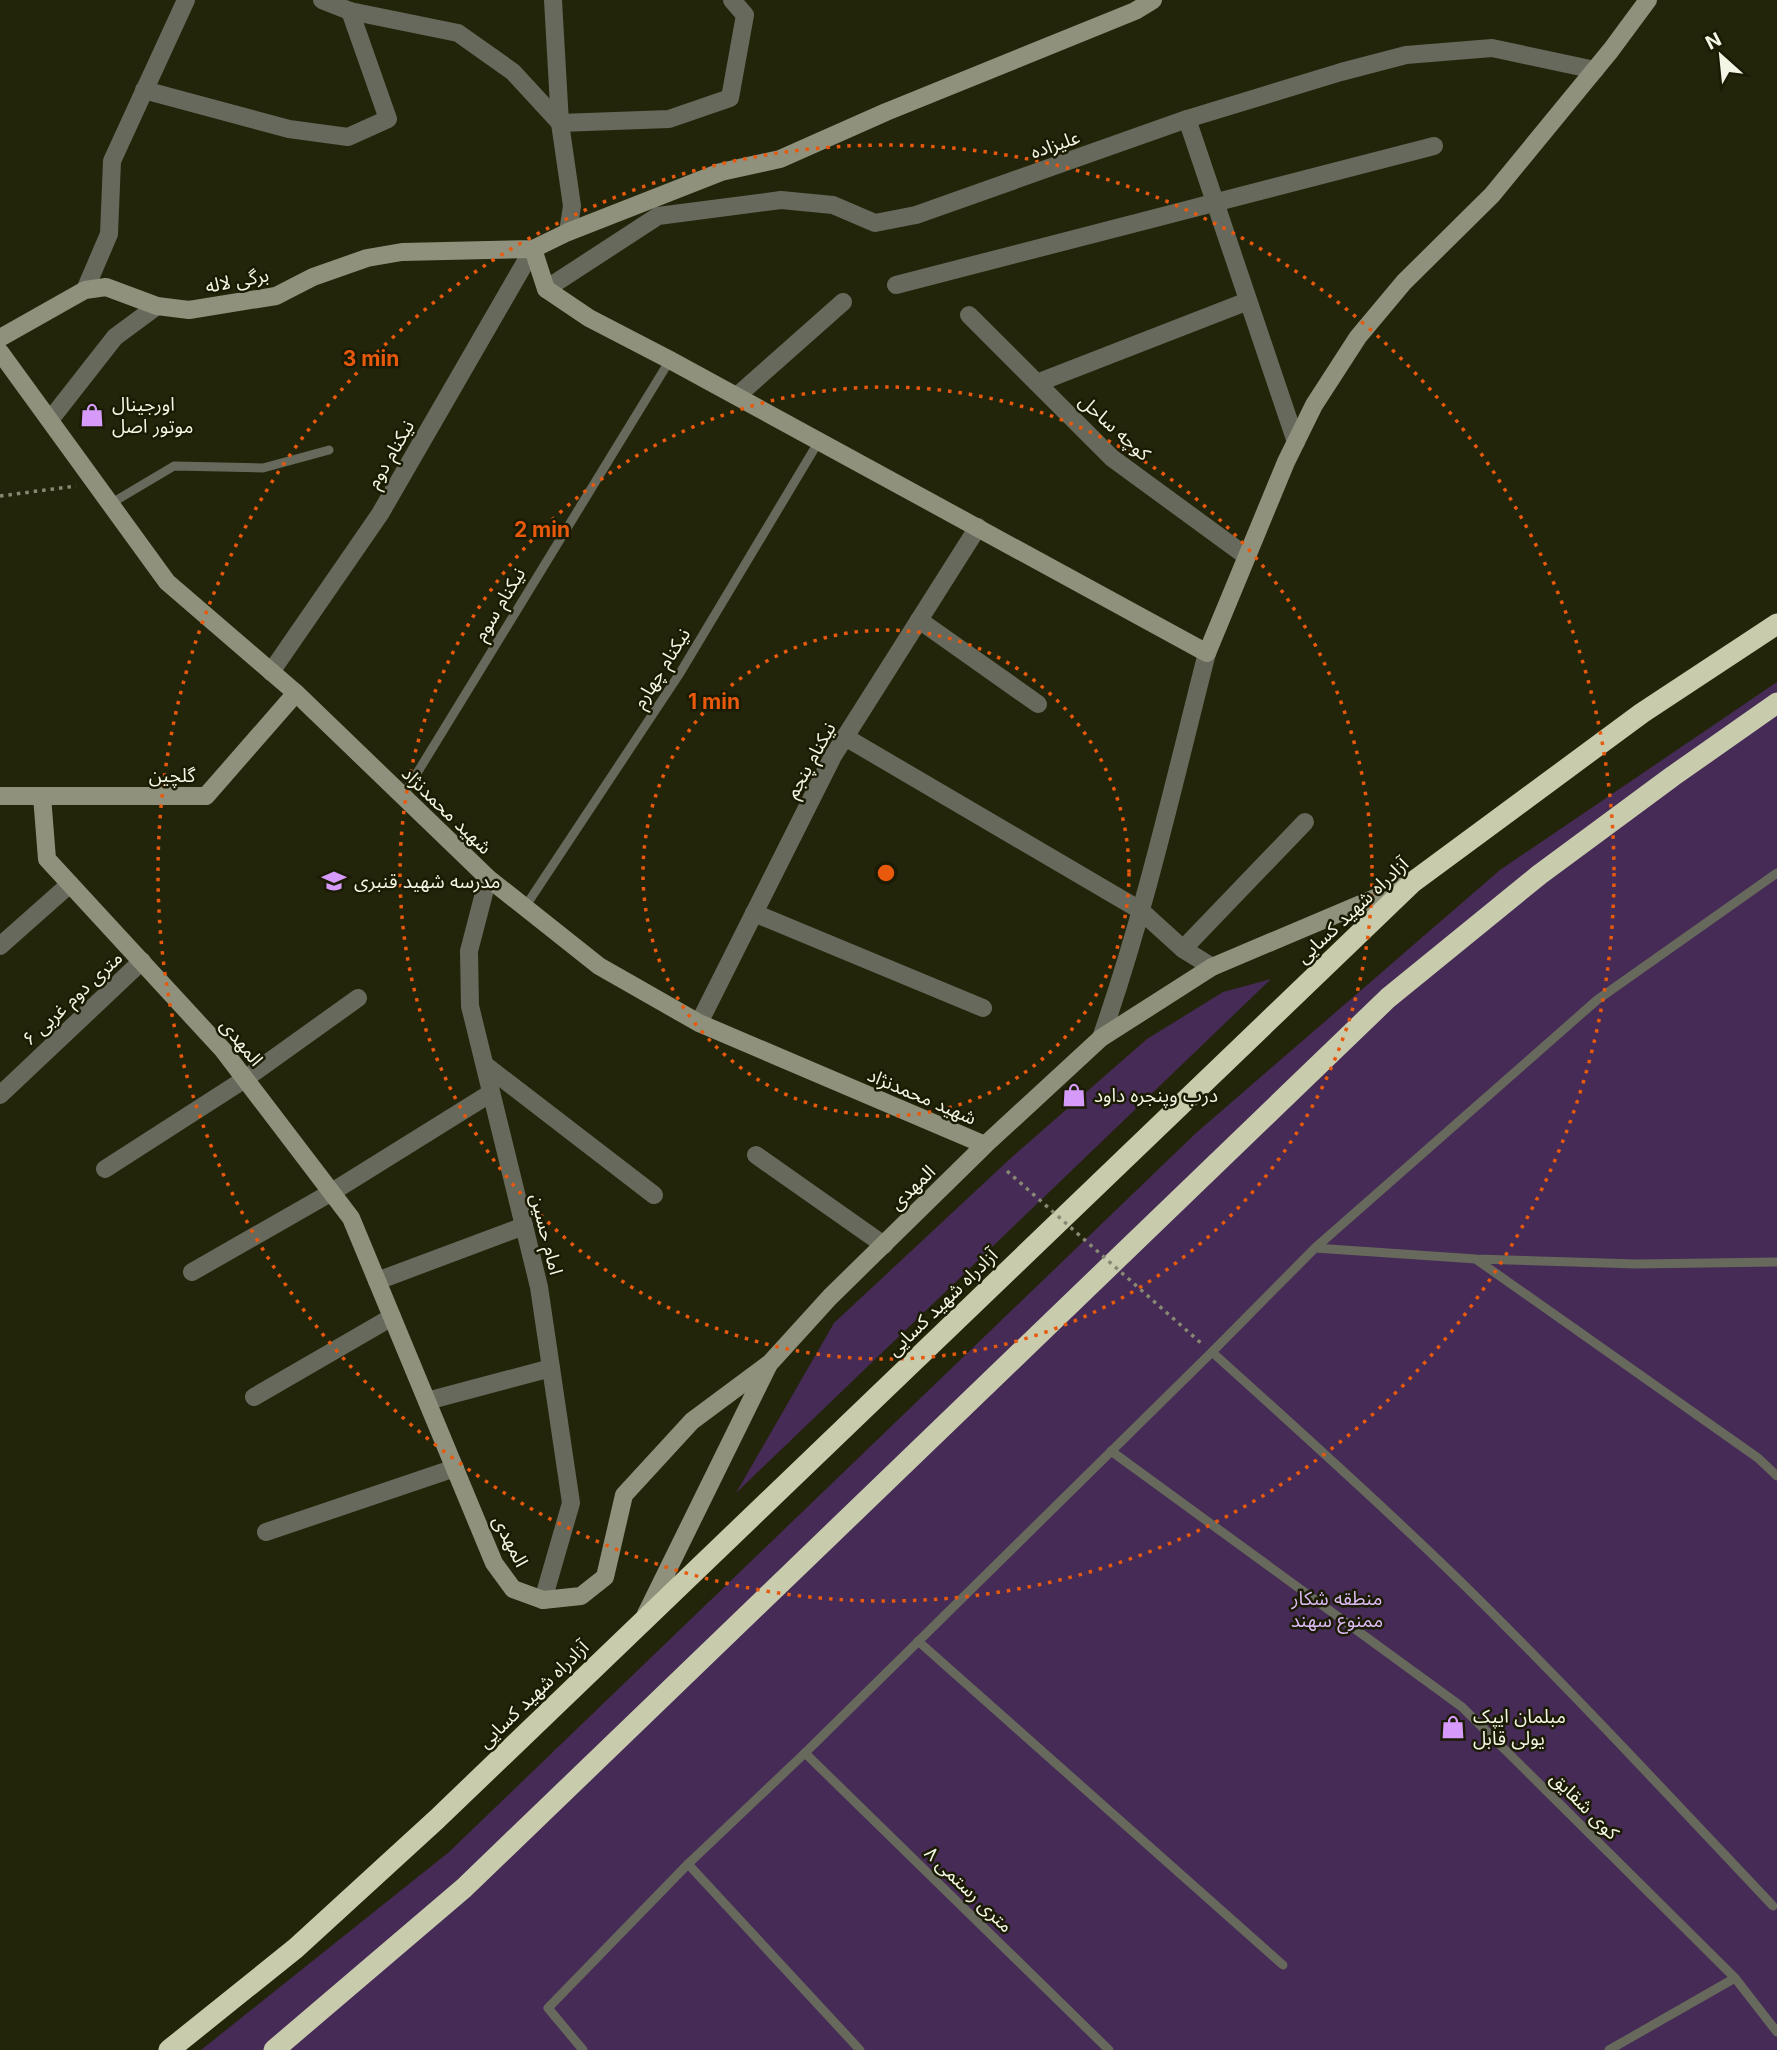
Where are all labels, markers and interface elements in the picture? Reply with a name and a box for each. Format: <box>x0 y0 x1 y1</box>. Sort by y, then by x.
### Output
north arrow <box>1686 21 1756 91</box>
text: N <box>1702 28 1725 55</box>
street label: علیزاده <box>1027 125 1083 164</box>
street label: برگی لاله <box>203 263 271 298</box>
text: 3 min <box>343 346 399 371</box>
street label: کوچه ساحل <box>1074 389 1156 467</box>
place label: اورجینال موتور اصل <box>112 393 193 438</box>
shop icon: اورجینال موتور اصل <box>78 401 106 429</box>
street label: نیکنام دوم <box>362 416 422 494</box>
text: 2 min <box>514 517 570 542</box>
street label: نیکنام سوم <box>469 563 533 647</box>
street label: نیکنام چهارم <box>628 624 698 714</box>
text: 1 min <box>688 689 740 714</box>
street label: نیکنام پنجم <box>780 718 843 804</box>
street label: شهید محمدنژاد <box>397 762 496 859</box>
street label: گلچین <box>149 764 196 788</box>
street label: آزادراه شهید کسایی <box>1292 852 1414 968</box>
centre of rings <box>874 861 898 885</box>
school or university icon: مدرسه شهید قنبری <box>320 867 348 895</box>
place label: مدرسه شهید قنبری <box>354 870 501 893</box>
street label: ۶ متری دوم غربی <box>18 946 129 1053</box>
street label: المهدی <box>215 1014 268 1071</box>
street label: شهید محمدنژاد <box>864 1063 980 1130</box>
shop icon: درب وپنجره داود <box>1060 1081 1088 1109</box>
place label: درب وپنجره داود <box>1094 1084 1218 1108</box>
street label: المهدی <box>885 1160 940 1215</box>
street label: امام حسین <box>522 1191 568 1278</box>
street label: آزادراه شهید کسایی <box>882 1243 1003 1361</box>
street label: المهدی <box>488 1512 533 1571</box>
park label: منطقه شکار ممنوع سهند <box>1290 1587 1383 1634</box>
street label: آزادراه شهید کسایی <box>473 1635 594 1753</box>
place label: مبلمان ایپک یولی قابل <box>1473 1705 1566 1750</box>
shop icon: مبلمان ایپک یولی قابل <box>1439 1713 1467 1741</box>
street label: کوی شقایق <box>1546 1766 1625 1845</box>
street label: ۸ متری رستمی <box>920 1842 1018 1937</box>

